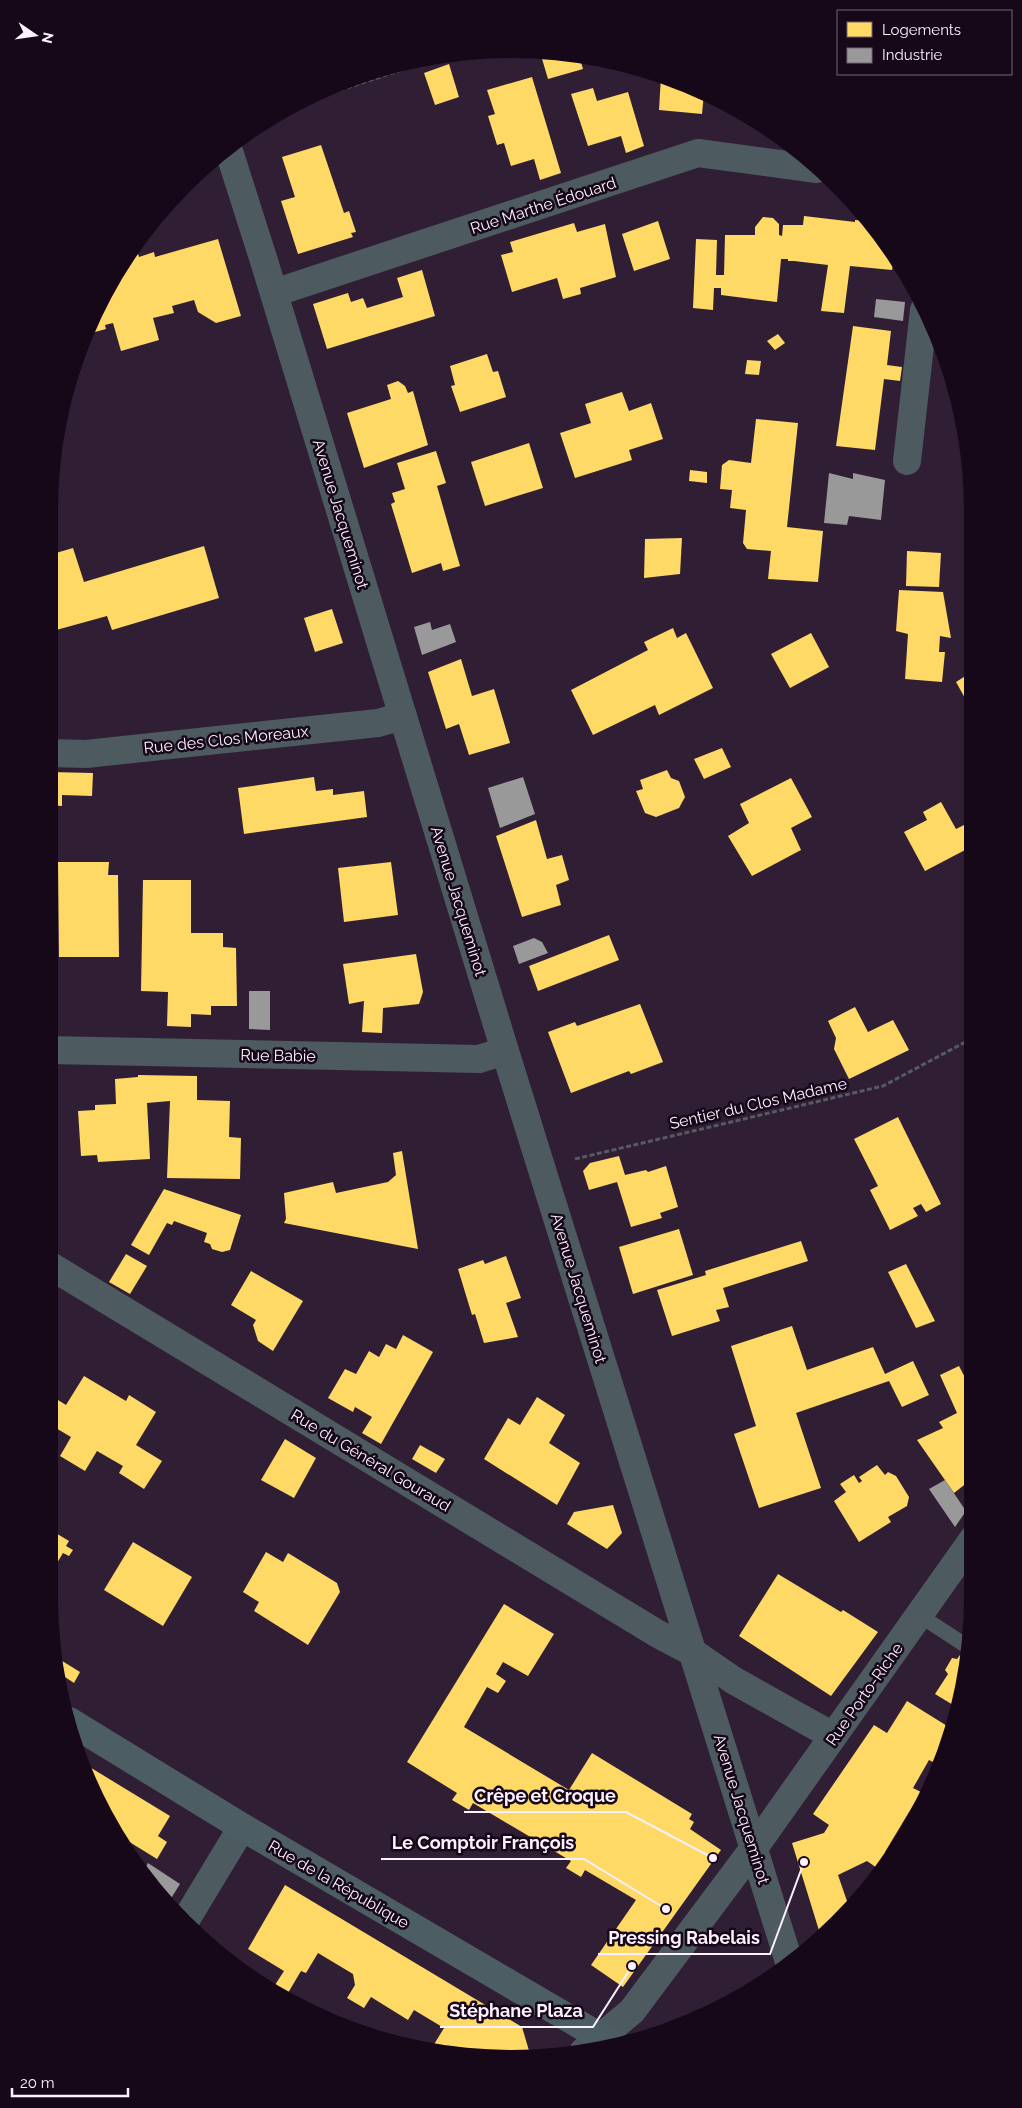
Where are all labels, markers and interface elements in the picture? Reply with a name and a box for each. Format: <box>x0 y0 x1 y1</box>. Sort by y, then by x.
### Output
north arrow <box>10 10 60 60</box>
legend <box>837 10 1012 75</box>
text: Logements <box>882 21 961 39</box>
text: N <box>39 31 57 45</box>
text: Industrie <box>882 46 943 64</box>
street label: Rue Marthe Édouard <box>467 172 619 238</box>
street label: Avenue Jacqueminot <box>309 437 373 592</box>
street label: Rue des Clos Moreaux <box>143 721 309 758</box>
street label: Avenue Jacqueminot <box>427 824 491 979</box>
street label: Rue Babie <box>240 1045 316 1066</box>
street label: Sentier du Clos Madame <box>668 1074 849 1133</box>
street label: Avenue Jacqueminot <box>547 1211 611 1366</box>
street label: Rue du Général Gouraud <box>287 1405 454 1516</box>
street label: Rue Porto-Riche <box>822 1639 907 1749</box>
street label: Avenue Jacqueminot <box>710 1732 774 1887</box>
callout: Crêpe et Croque <box>464 1779 626 1812</box>
text: Crêpe et Croque <box>474 1785 616 1806</box>
callout: Le Comptoir François <box>381 1826 584 1859</box>
text: Le Comptoir François <box>392 1832 574 1853</box>
street label: Rue de la République <box>265 1836 412 1932</box>
callout: Pressing Rabelais <box>598 1921 770 1954</box>
text: Pressing Rabelais <box>608 1927 760 1948</box>
callout: Stéphane Plaza <box>440 1994 593 2027</box>
text: Stéphane Plaza <box>449 2000 583 2021</box>
scale bar <box>12 2066 129 2098</box>
text: 20 m <box>20 2074 55 2092</box>

